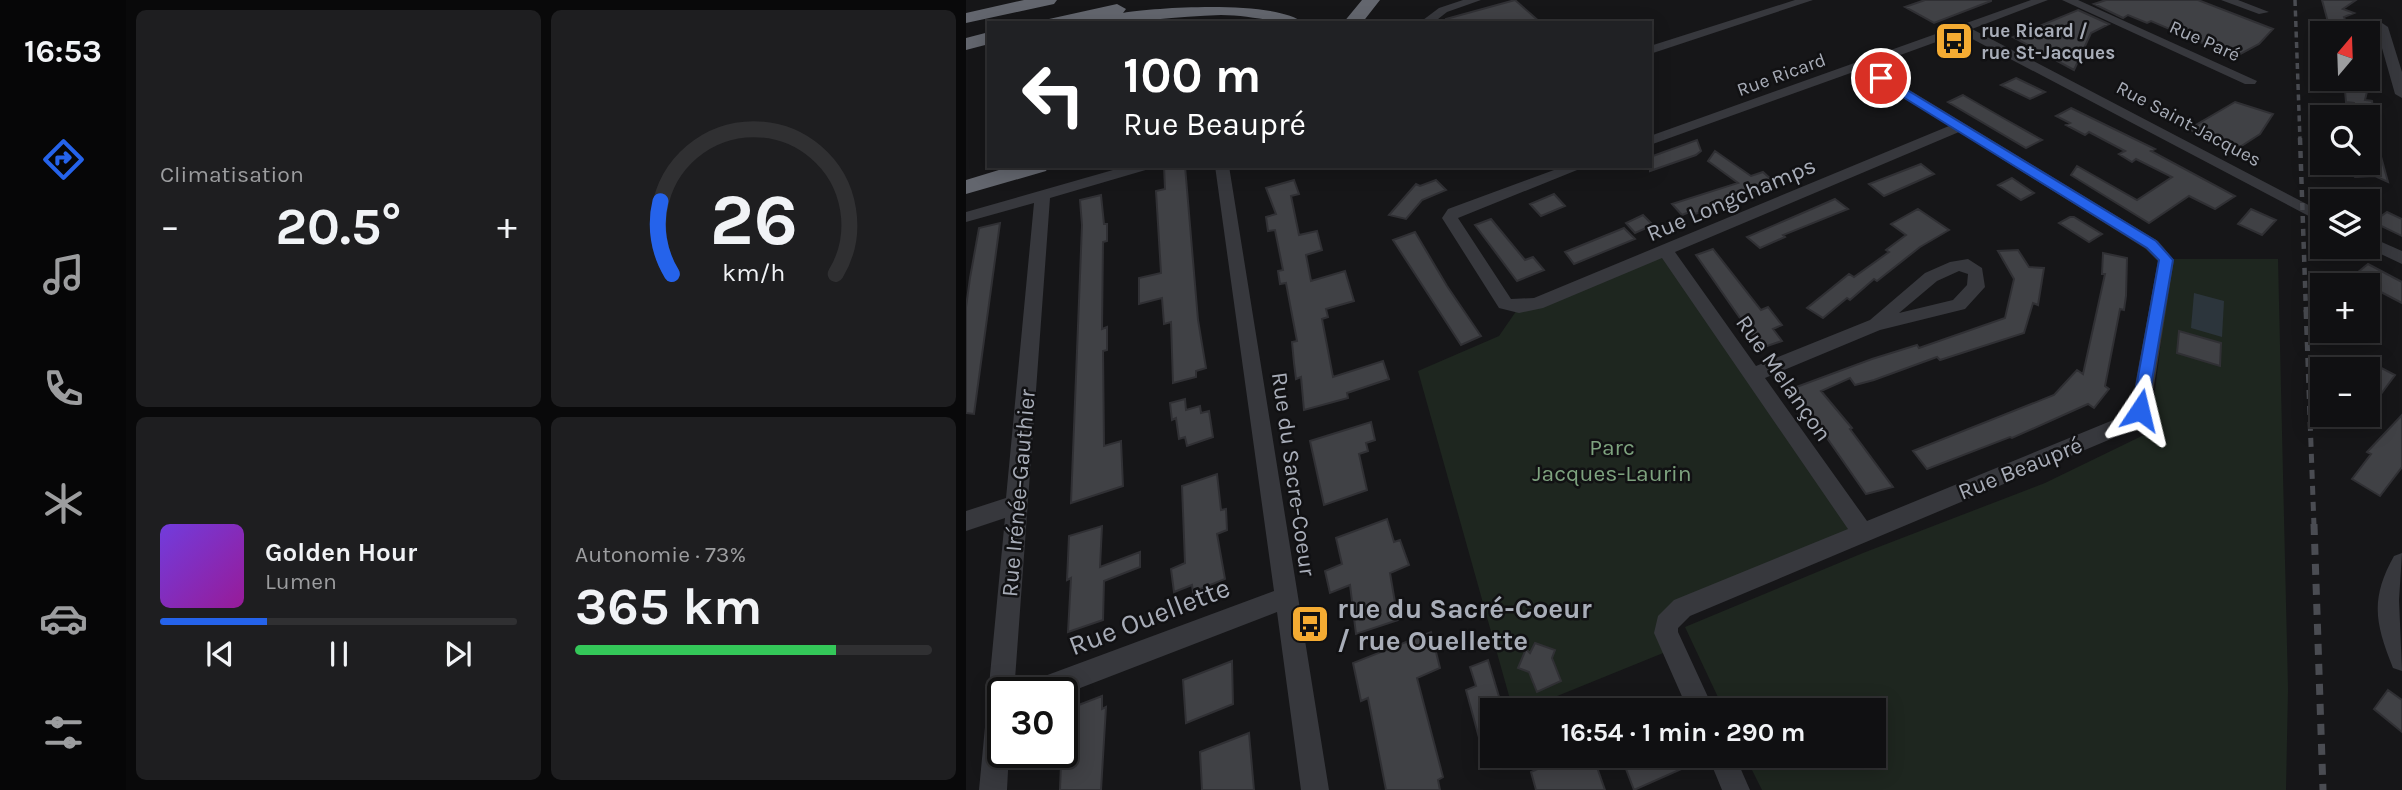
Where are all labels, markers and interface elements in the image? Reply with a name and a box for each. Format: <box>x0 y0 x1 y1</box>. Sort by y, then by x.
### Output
street label: Rue Paré <box>2166 16 2243 66</box>
bus stop icon: rue Ricard / rue St-Jacques <box>1933 20 1975 62</box>
place label: rue Ricard / rue St-Jacques <box>1981 20 2115 64</box>
north arrow <box>2310 21 2380 91</box>
map controls <box>2310 21 2380 427</box>
text: 16:53 <box>24 33 102 70</box>
text: 100 m <box>1123 47 1261 104</box>
pin <box>1851 48 1911 108</box>
icon: left <box>1008 49 1099 140</box>
street label: Rue Ricard <box>1734 49 1829 101</box>
icon: arrive <box>1862 59 1900 97</box>
street label: Rue Saint-Jacques <box>2112 76 2265 171</box>
button: search <box>2310 105 2380 175</box>
text: Rue Beaupré <box>1123 106 1306 143</box>
icon: directions <box>39 135 88 184</box>
street label: Rue Longchamps <box>1643 152 1820 247</box>
text: Climatisation <box>160 161 304 188</box>
text: 26 <box>709 178 798 263</box>
button: layers <box>2310 189 2380 259</box>
text: 20.5° <box>276 196 402 257</box>
text: − <box>160 204 180 249</box>
text: + <box>497 204 517 249</box>
icon: music <box>39 250 88 299</box>
text: km/h <box>722 258 785 287</box>
button: + <box>2310 273 2380 343</box>
street label: Rue Melançon <box>1730 310 1837 447</box>
button: − <box>2310 357 2380 427</box>
icon: phone <box>39 364 88 413</box>
street label: Rue du Sacre-Coeur <box>1266 370 1321 578</box>
position arrow <box>2103 373 2177 447</box>
street label: Rue Irénée-Gauthier <box>996 387 1041 598</box>
street label: Rue Beaupré <box>1954 431 2086 506</box>
park label: Parc Jacques-Laurin <box>1532 434 1692 487</box>
icon: climate <box>39 479 88 528</box>
text: Golden Hour <box>265 537 417 568</box>
text: Autonomie · 73% <box>575 541 746 568</box>
text: Lumen <box>265 568 337 595</box>
street label: Rue Ouellette <box>1064 571 1234 662</box>
text: 365 km <box>575 576 762 637</box>
place label: rue du Sacré-Coeur / rue Ouellette <box>1337 592 1592 657</box>
icon: car <box>39 594 88 643</box>
bus stop icon: rue du Sacré-Coeur / rue Ouellette <box>1289 603 1331 645</box>
icon: previous <box>201 635 239 673</box>
icon: pause <box>320 635 358 673</box>
icon: next <box>439 635 477 673</box>
speed limit sign: 30 <box>987 677 1078 768</box>
icon: filters <box>39 708 88 757</box>
text: 16:54 · 1 min · 290 m <box>1561 717 1805 748</box>

